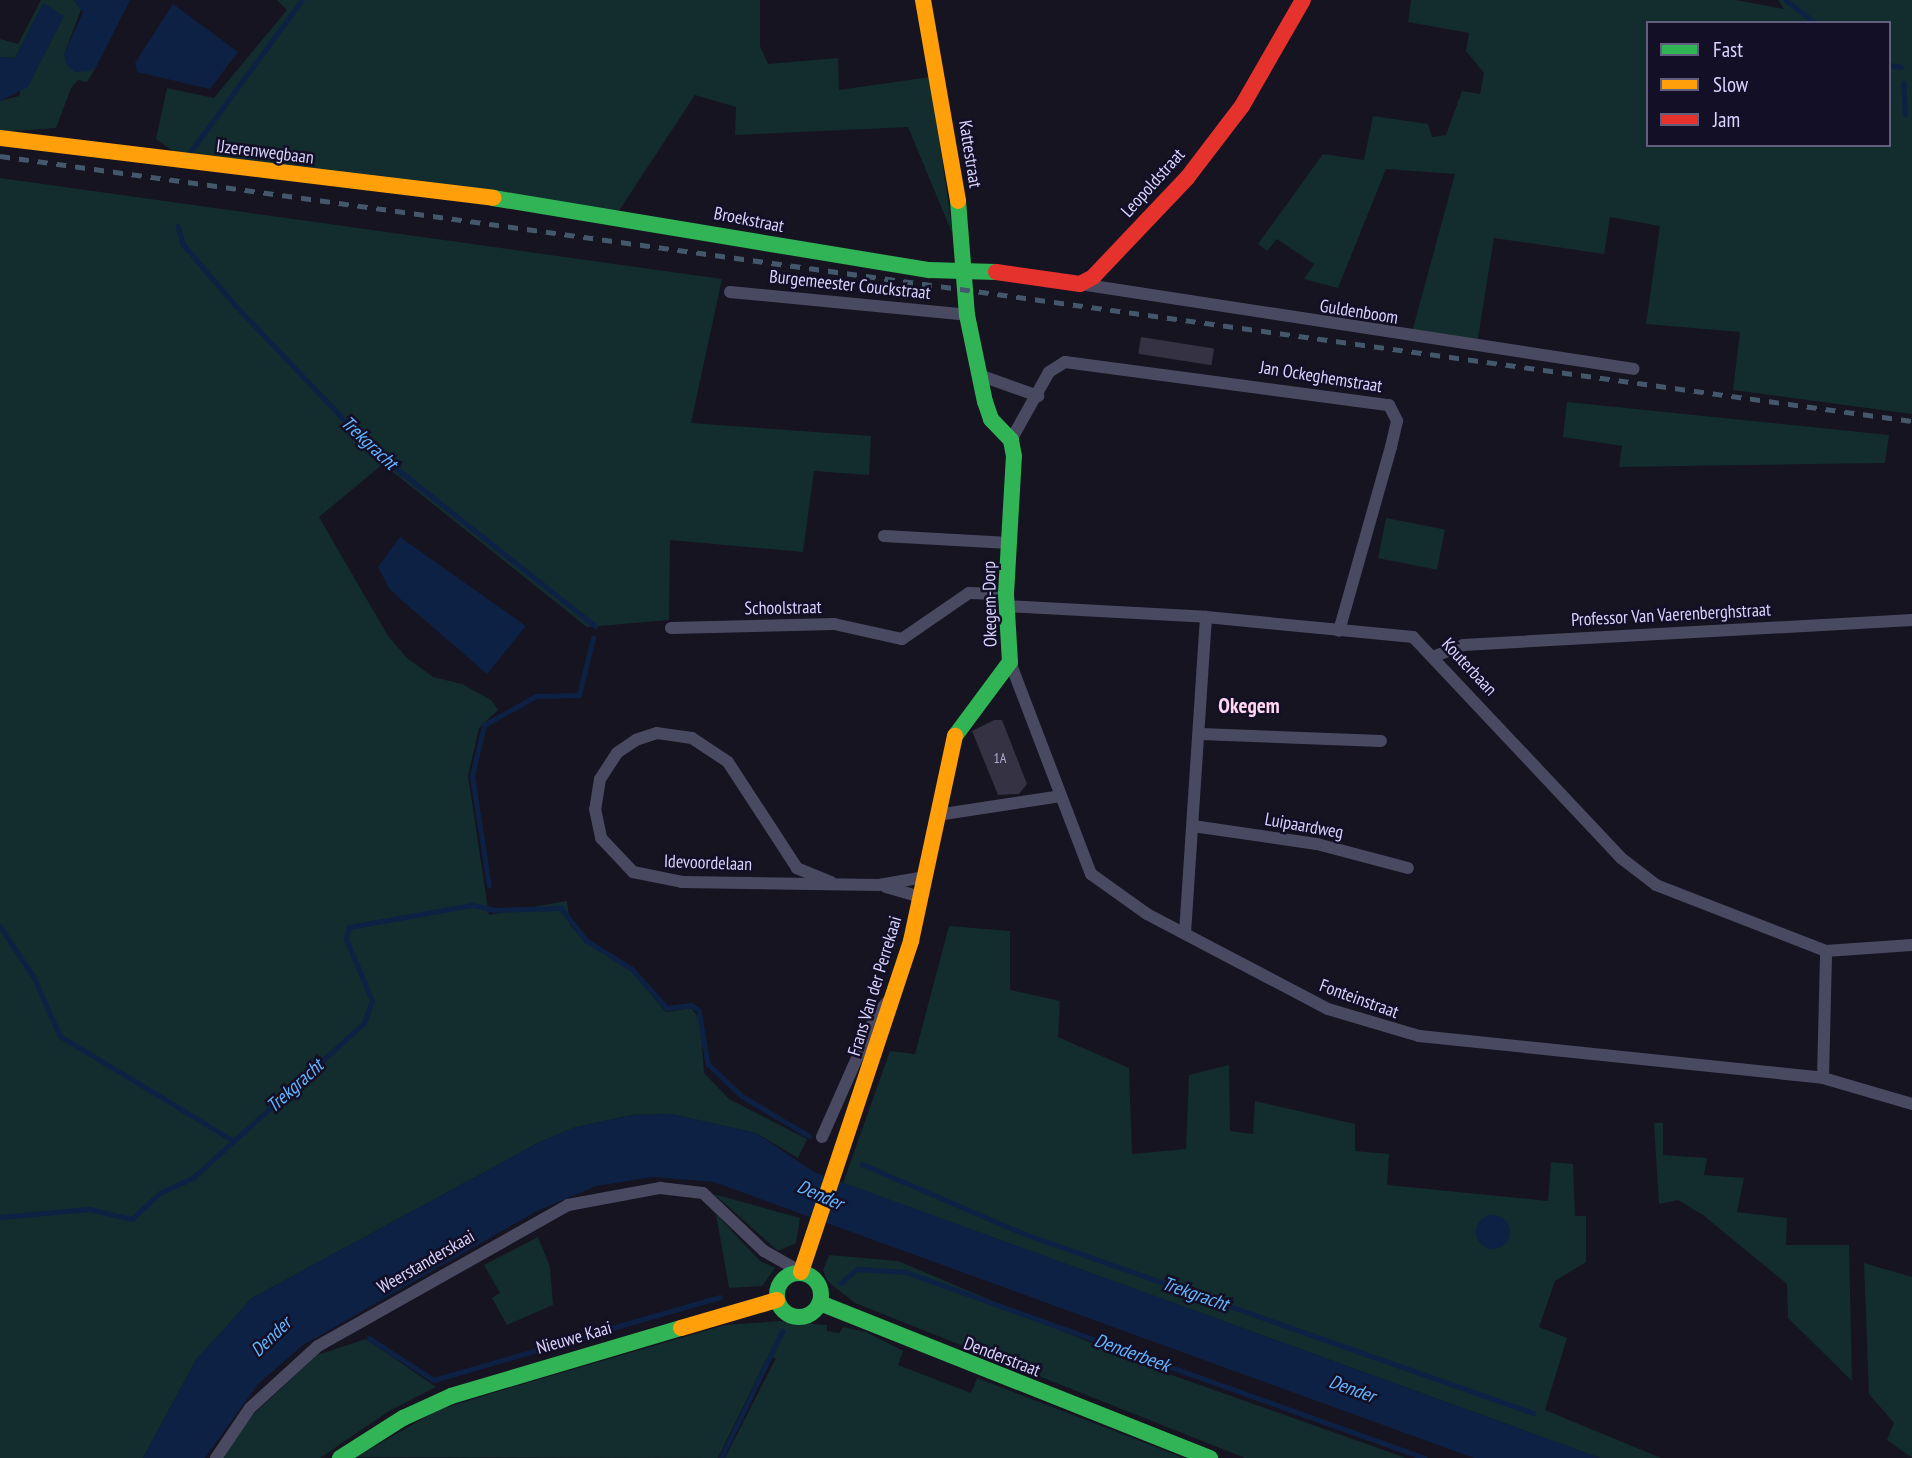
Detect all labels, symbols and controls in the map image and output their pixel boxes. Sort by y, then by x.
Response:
legend [1646,21,1891,147]
text: Fast [1713,36,1743,63]
text: Slow [1713,71,1748,98]
text: Jam [1713,106,1740,133]
street label: Kattestraat [954,119,986,189]
street label: IJzerenwegbaan [215,135,315,169]
street label: Leopoldstraat [1117,144,1189,222]
street label: Broekstraat [712,203,786,237]
street label: Burgemeester Couckstraat [768,266,932,304]
street label: Guldenboom [1318,295,1400,329]
street label: Jan Ockeghemstraat [1258,357,1384,397]
water label: Trekgracht [336,411,402,475]
street label: Okegem-Dorp [978,561,1002,647]
street label: Schoolstraat [744,597,822,619]
street label: Professor Van Vaerenberghstraat [1570,599,1772,631]
street label: Kouterbaan [1437,634,1501,700]
district label: Okegem [1218,693,1280,719]
house number: 1A [994,750,1006,766]
street label: Luipaardweg [1263,808,1345,844]
street label: Idevoordelaan [663,851,753,875]
street label: Frans Van der Perrekaai [843,913,907,1059]
street label: Fonteinstraat [1317,975,1401,1023]
water label: Trekgracht [262,1055,328,1117]
water label: Dender [794,1175,846,1215]
street label: Weerstanderskaai [373,1225,479,1299]
water label: Trekgracht [1159,1272,1231,1316]
water label: Dender [246,1312,296,1362]
street label: Nieuwe Kaai [534,1317,614,1359]
water label: Denderbeek [1091,1329,1173,1377]
street label: Denderstraat [961,1333,1043,1381]
water label: Dender [1326,1370,1378,1408]

